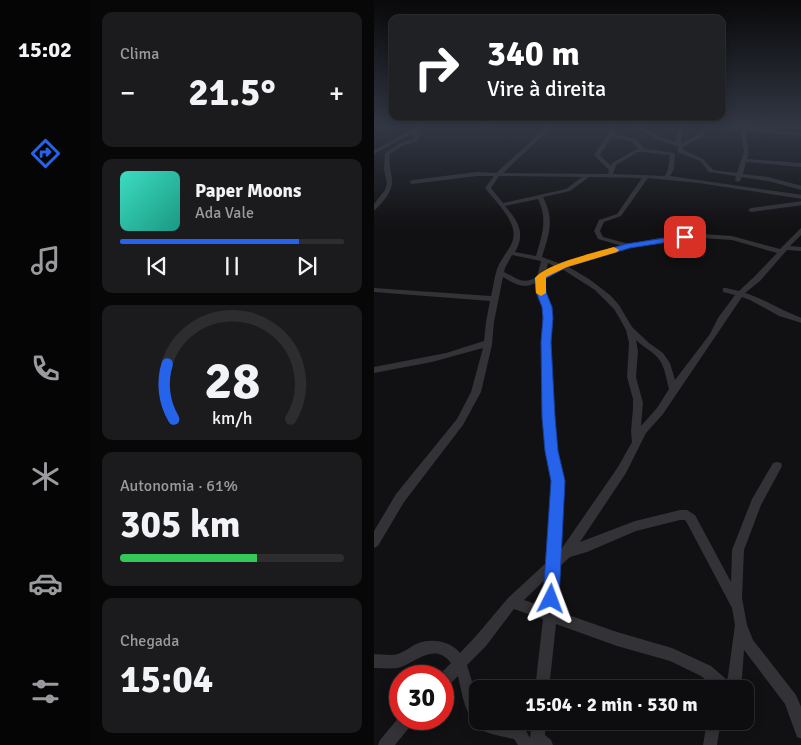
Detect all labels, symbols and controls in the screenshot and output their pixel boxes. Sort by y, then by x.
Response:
text: 340 m [487,32,580,75]
icon: right [404,35,469,100]
text: 15:02 [18,36,72,63]
text: Clima [120,44,159,64]
text: 21.5° [188,69,276,116]
text: Vire à direita [487,75,606,102]
text: − [120,76,135,110]
text: + [329,76,344,110]
icon: directions [28,136,63,171]
text: Paper Moons [195,179,301,203]
text: Ada Vale [195,203,254,223]
pin [664,216,706,258]
icon: arrive [671,223,699,251]
icon: music [28,243,63,278]
icon: previous [143,252,171,280]
icon: pause [218,252,246,280]
icon: next [293,252,321,280]
text: 28 [204,349,260,413]
icon: phone [28,351,63,386]
text: km/h [212,407,252,429]
icon: climate [28,459,63,494]
text: Autonomia · 61% [120,476,238,496]
text: 305 km [120,501,241,548]
icon: car [28,566,63,601]
position arrow [524,572,576,624]
text: Chegada [120,631,179,651]
text: 15:04 [120,656,213,703]
speed limit sign: 30 [389,665,454,730]
icon: filters [28,674,63,709]
text: 15:04 · 2 min · 530 m [525,693,698,717]

